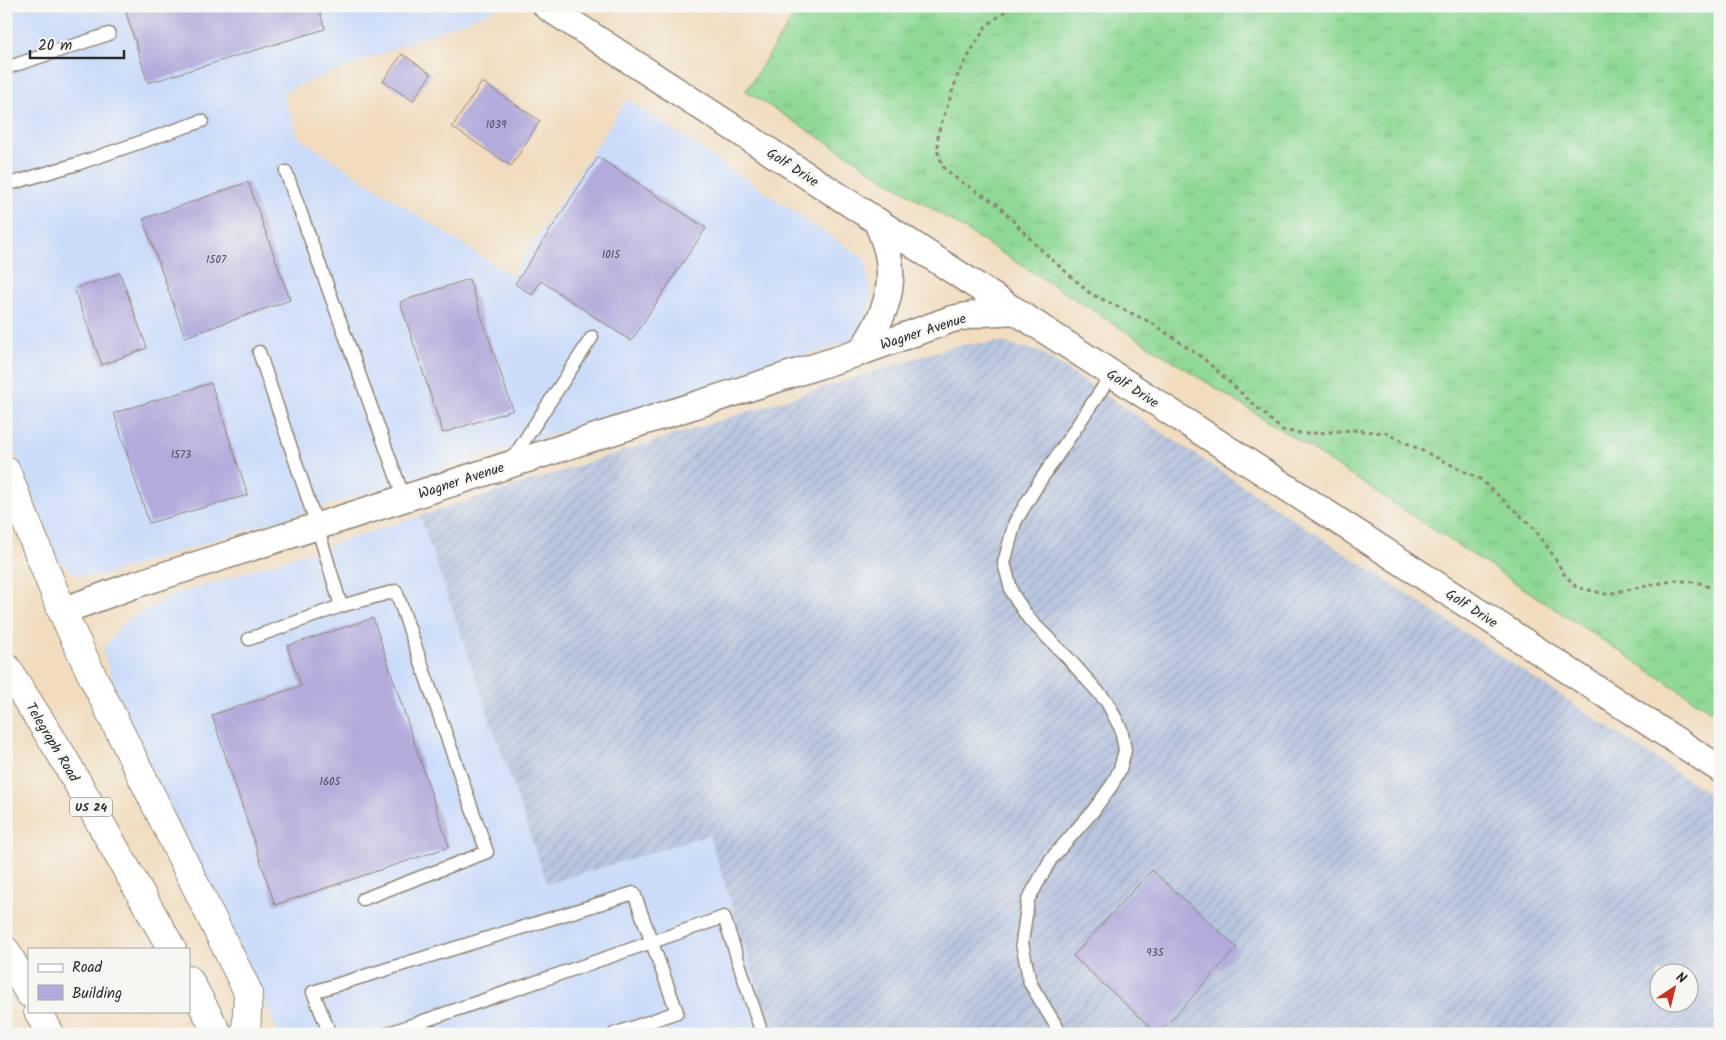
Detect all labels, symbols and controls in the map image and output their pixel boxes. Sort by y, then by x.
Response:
scale bar [30,28,124,60]
text: 20 m [38,34,72,58]
house number: 1039 [486,116,507,134]
street label: Golf Drive [762,143,824,193]
house number: 1015 [602,246,621,264]
house number: 1507 [206,251,227,269]
street label: Wagner Avenue [877,307,970,356]
street label: Golf Drive [1102,364,1164,414]
house number: 1573 [171,446,191,464]
street label: Wagner Avenue [415,456,508,505]
street label: Golf Drive [1441,584,1503,634]
street label: Telegraph Road [20,699,85,787]
house number: 1605 [320,773,342,791]
road number: US 24 [70,798,112,816]
house number: 935 [1146,944,1165,962]
legend [28,948,190,1012]
text: Road [72,956,103,980]
north arrow [1648,962,1698,1012]
text: N [1671,967,1691,990]
text: Building [72,982,122,1006]

